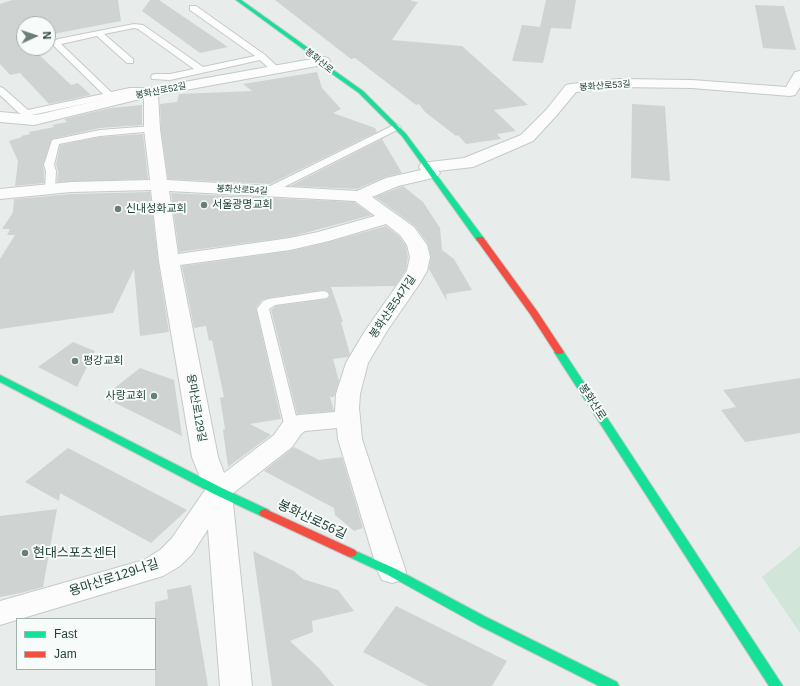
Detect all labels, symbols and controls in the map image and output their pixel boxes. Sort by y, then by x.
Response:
north arrow [16,16,56,56]
text: N [41,31,53,40]
street label: 봉화산로 [303,46,335,76]
street label: 봉화산로53길 [579,79,631,93]
street label: 봉화산로52길 [135,81,187,101]
street label: 봉화산로54길 [216,183,268,197]
place label: 서울광명교회 [212,198,273,212]
marker: 서울광명교회 [199,200,209,210]
place label: 신내성화교회 [126,202,187,216]
marker: 신내성화교회 [113,204,123,214]
street label: 봉화산로54가길 [367,273,419,341]
place label: 평강교회 [83,354,123,368]
marker: 평강교회 [70,356,80,366]
street label: 용마산로129길 [184,373,208,443]
street label: 봉화산로 [575,381,609,423]
place label: 사랑교회 [106,389,146,403]
marker: 사랑교회 [149,391,159,401]
street label: 봉화산로56길 [275,497,349,543]
place label: 현대스포츠센터 [33,545,117,561]
marker: 현대스포츠센터 [20,548,30,558]
street label: 용마산로129나길 [67,556,161,600]
legend [16,618,156,670]
text: Fast [54,627,77,641]
text: Jam [54,647,77,661]

